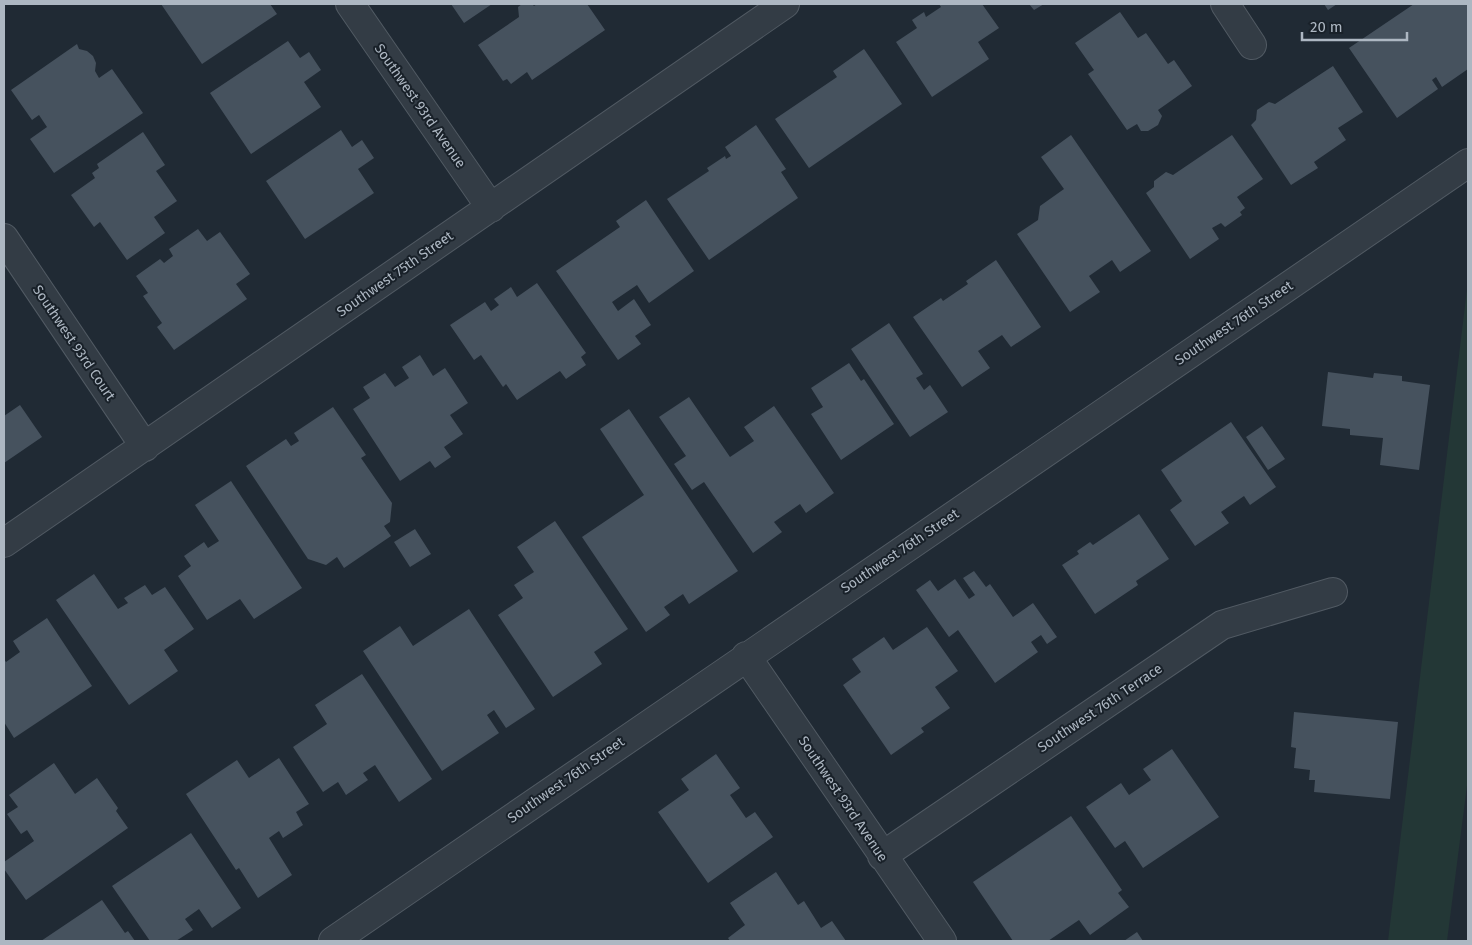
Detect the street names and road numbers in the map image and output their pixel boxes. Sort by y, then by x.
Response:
street label: Southwest 93rd Avenue [371,41,469,171]
street label: Southwest 75th Street [334,227,457,321]
street label: Southwest 76th Street [1172,277,1297,369]
street label: Southwest 93rd Court [29,282,119,405]
street label: Southwest 76th Street [838,505,963,597]
street label: Southwest 76th Terrace [1034,660,1166,756]
street label: Southwest 76th Street [504,733,628,827]
street label: Southwest 93rd Avenue [795,733,891,865]

